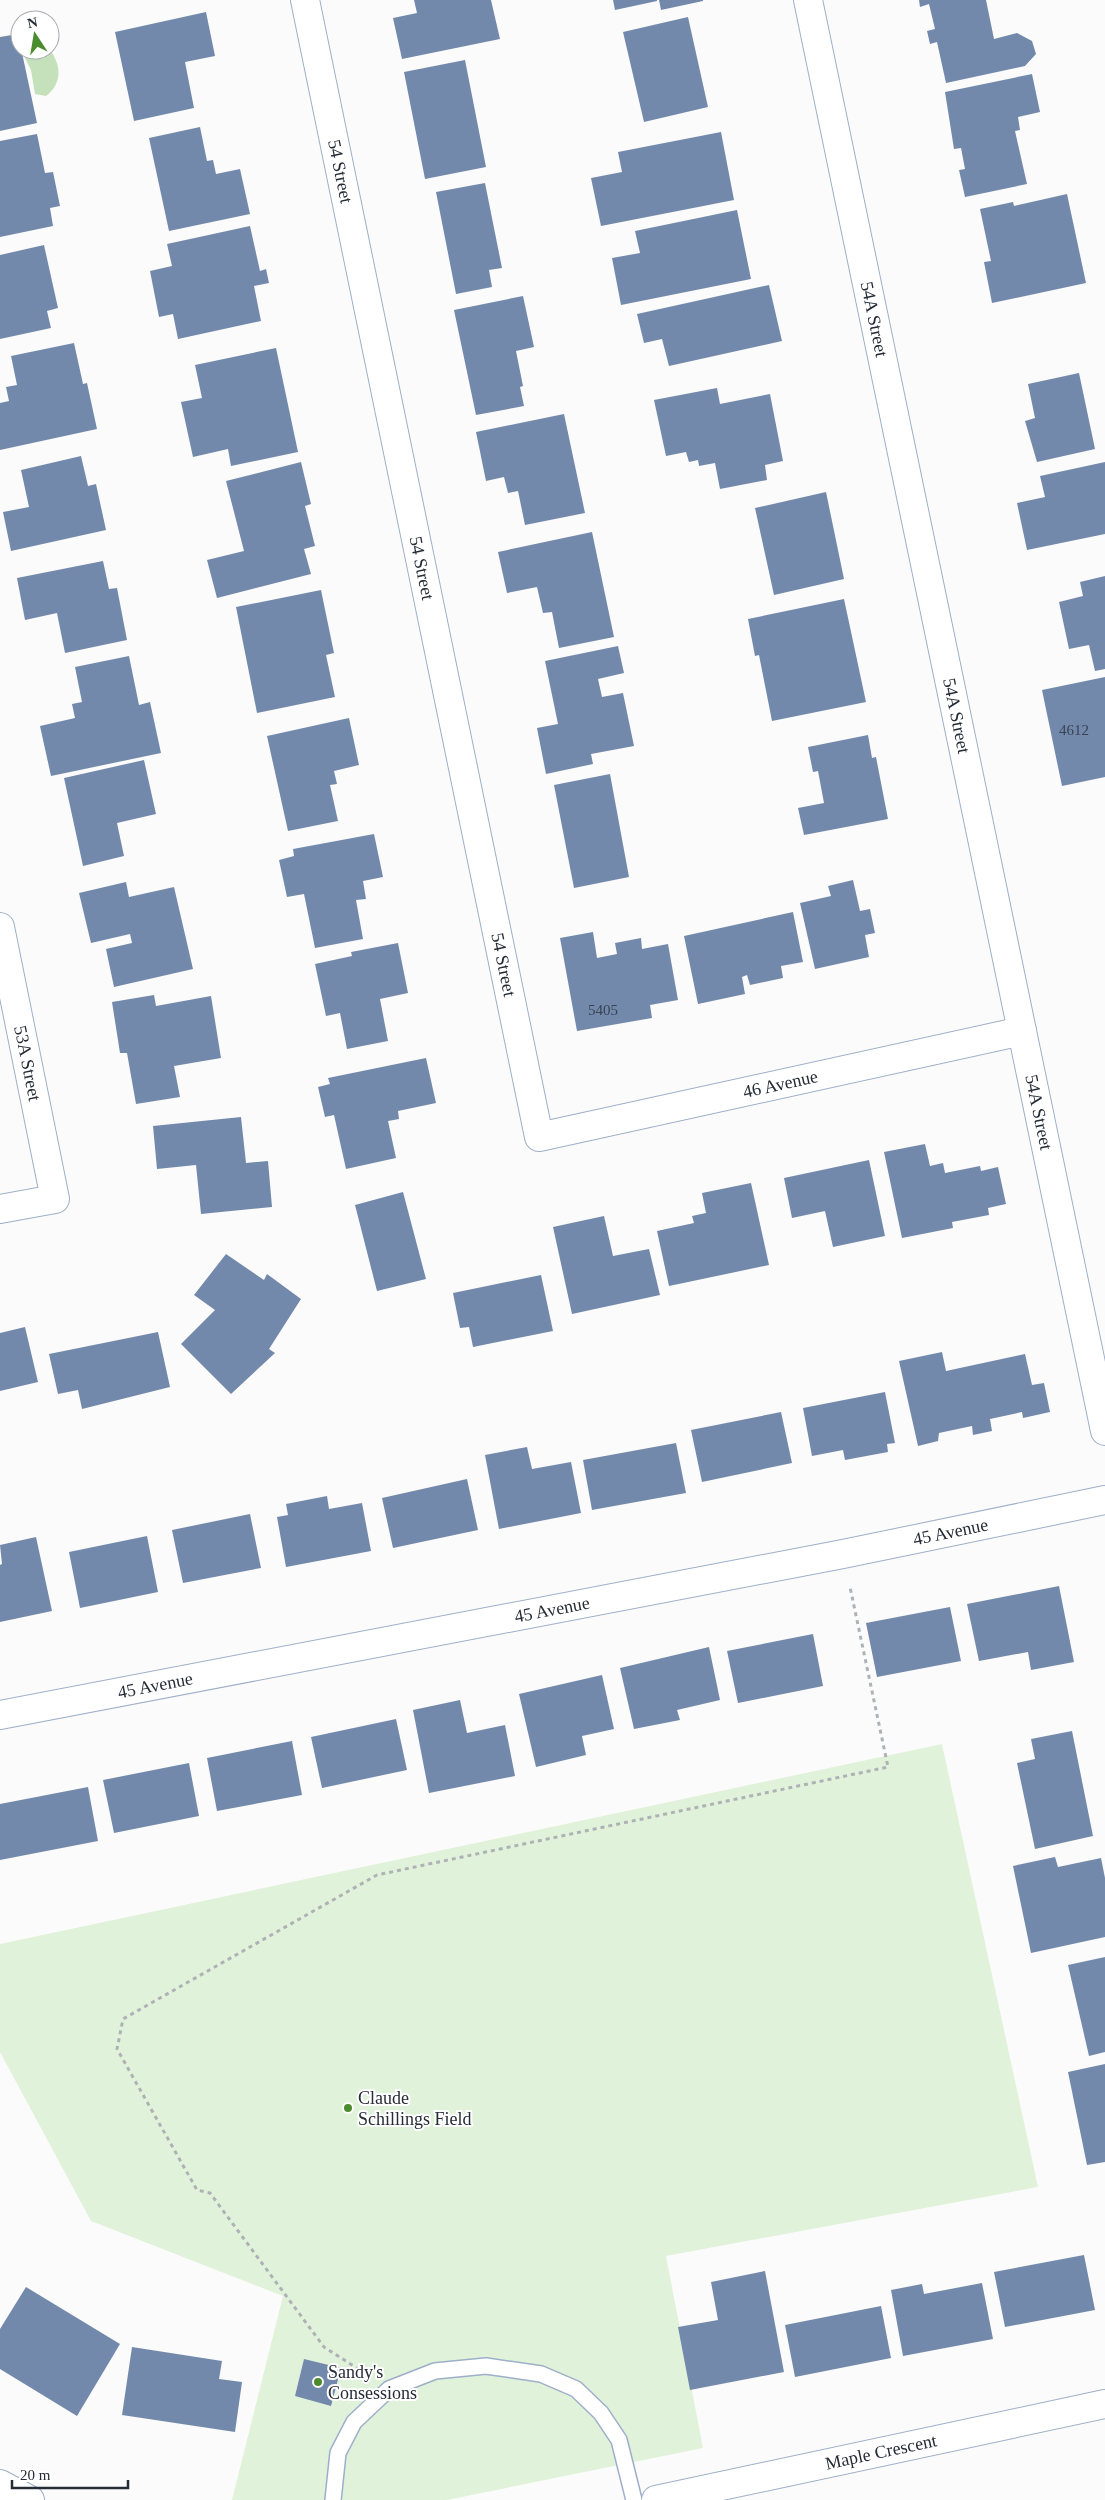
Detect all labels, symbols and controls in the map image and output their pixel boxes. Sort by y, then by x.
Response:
north arrow [10,10,60,60]
text: N [26,14,39,31]
street label: 54 Street [324,138,357,205]
street label: 54A Street [857,280,892,359]
street label: 54 Street [406,534,438,602]
street label: 54A Street [939,676,974,755]
house number: 4612 [1059,722,1089,738]
street label: 54 Street [487,931,520,998]
house number: 5405 [588,1002,618,1018]
street label: 53A Street [10,1024,45,1103]
street label: 46 Avenue [741,1066,820,1102]
street label: 54A Street [1021,1073,1056,1152]
street label: 45 Avenue [911,1514,990,1549]
street label: 45 Avenue [513,1593,591,1627]
street label: 45 Avenue [116,1668,194,1702]
place label: Claude Schillings Field [358,2088,472,2129]
marker: Claude Schillings Field [342,2102,354,2114]
place label: Sandy's Consessions [328,2362,417,2403]
marker: Sandy's Consessions [312,2376,324,2388]
street label: Maple Crescent [823,2430,939,2474]
scale bar [12,2458,129,2490]
text: 20 m [20,2467,51,2483]

